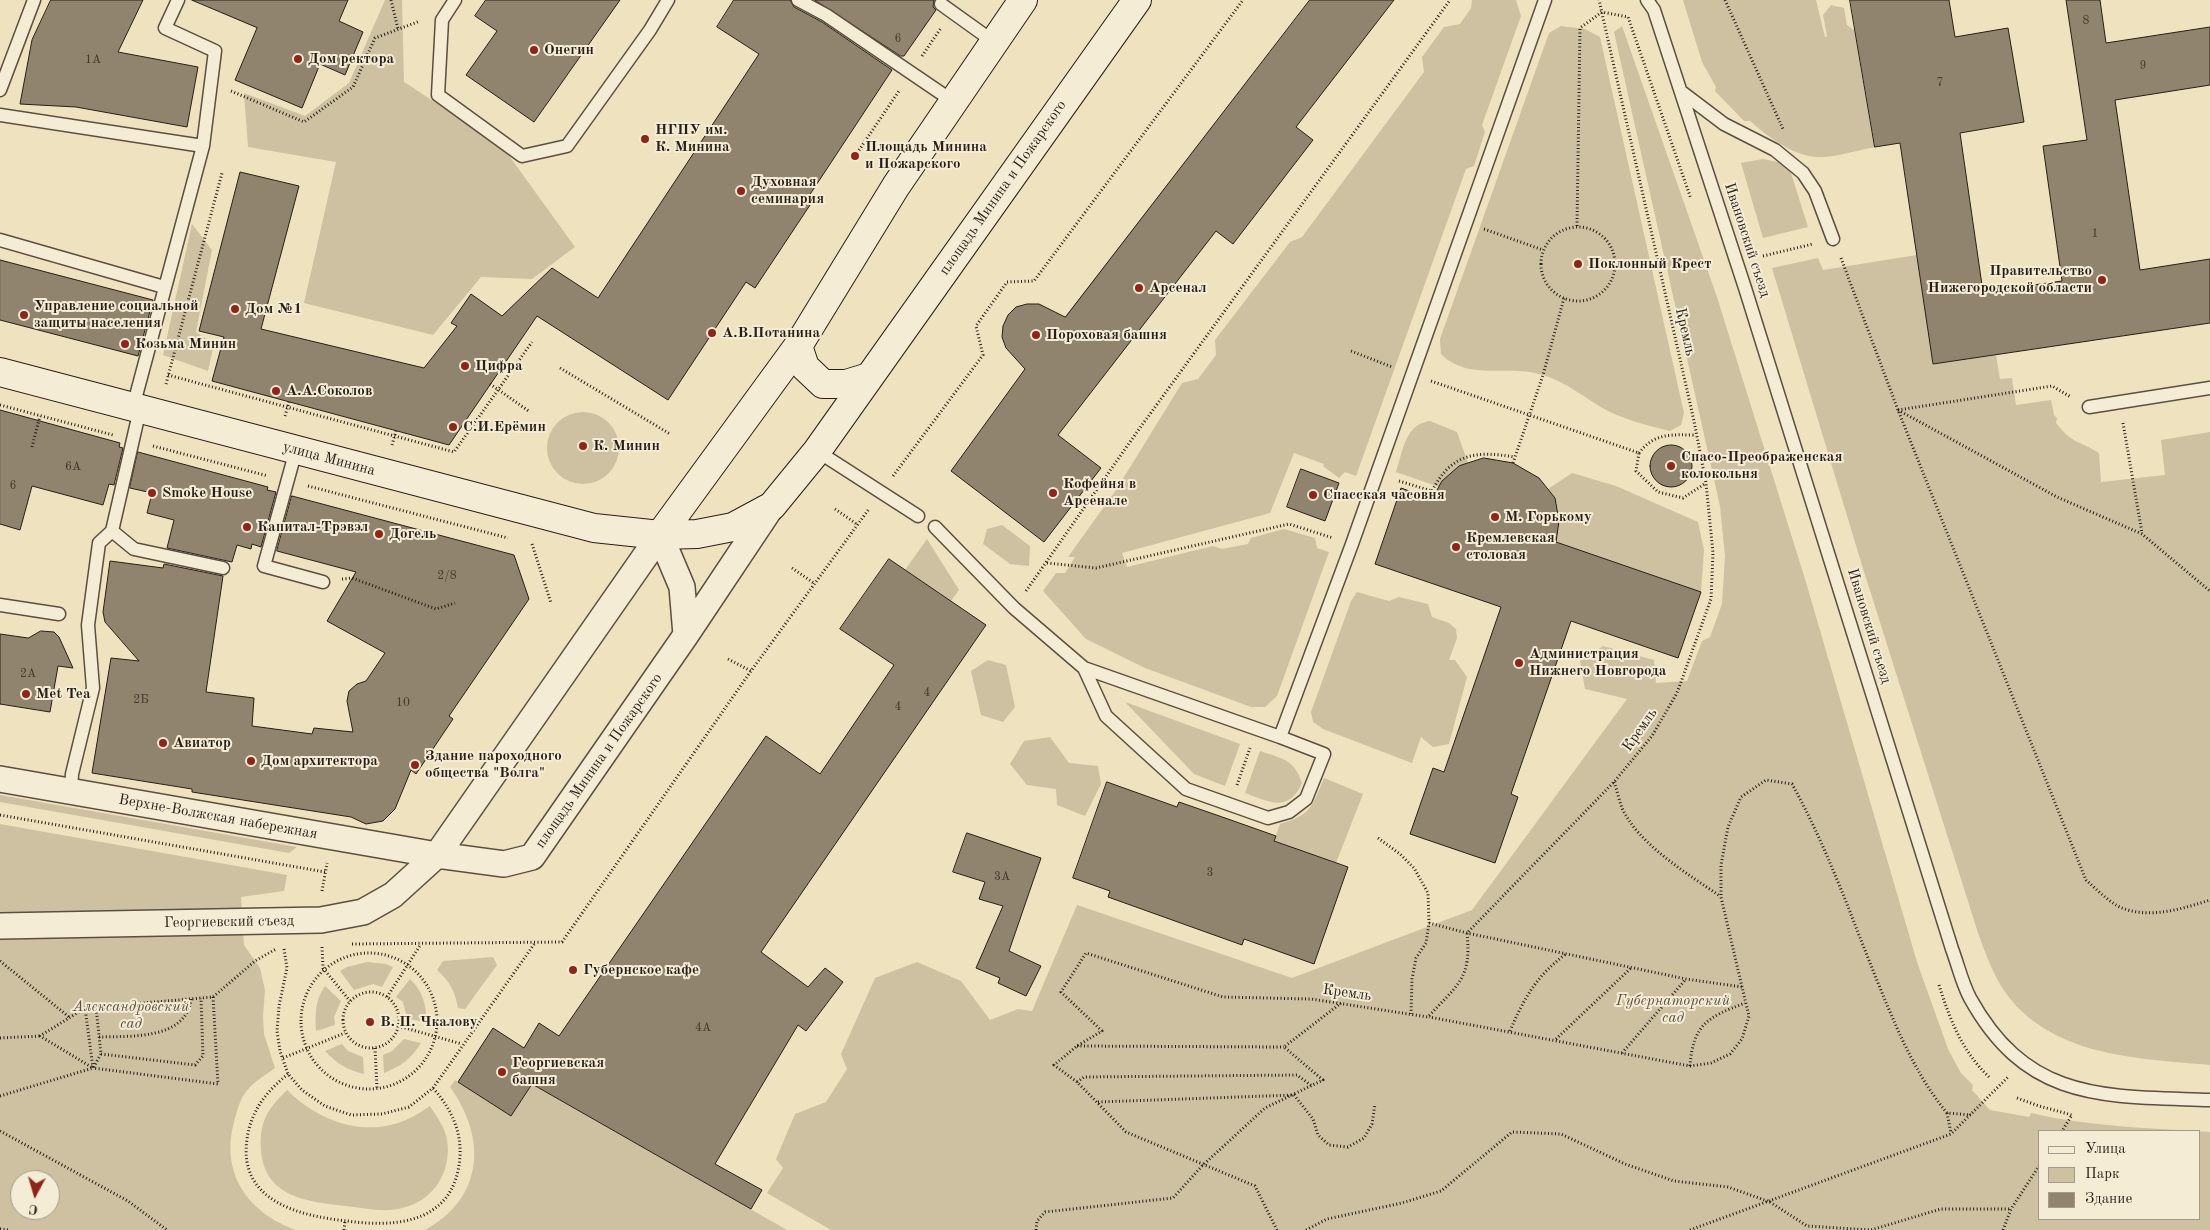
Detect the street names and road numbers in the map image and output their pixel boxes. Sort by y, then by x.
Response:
street label: площадь Минина и Пожарского [936,97,1070,279]
street label: Ивановский съезд [1720,180,1774,300]
street label: Кремль [1671,306,1699,358]
street label: улица Минина [281,438,377,480]
street label: Ивановский съезд [1843,566,1895,686]
street label: площадь Минина и Пожарского [532,670,666,852]
street label: Кремль [1619,705,1661,755]
street label: Верхне-Волжская набережная [117,791,319,843]
street label: Георгиевский съезд [164,912,294,932]
street label: Кремль [1322,981,1372,1005]

